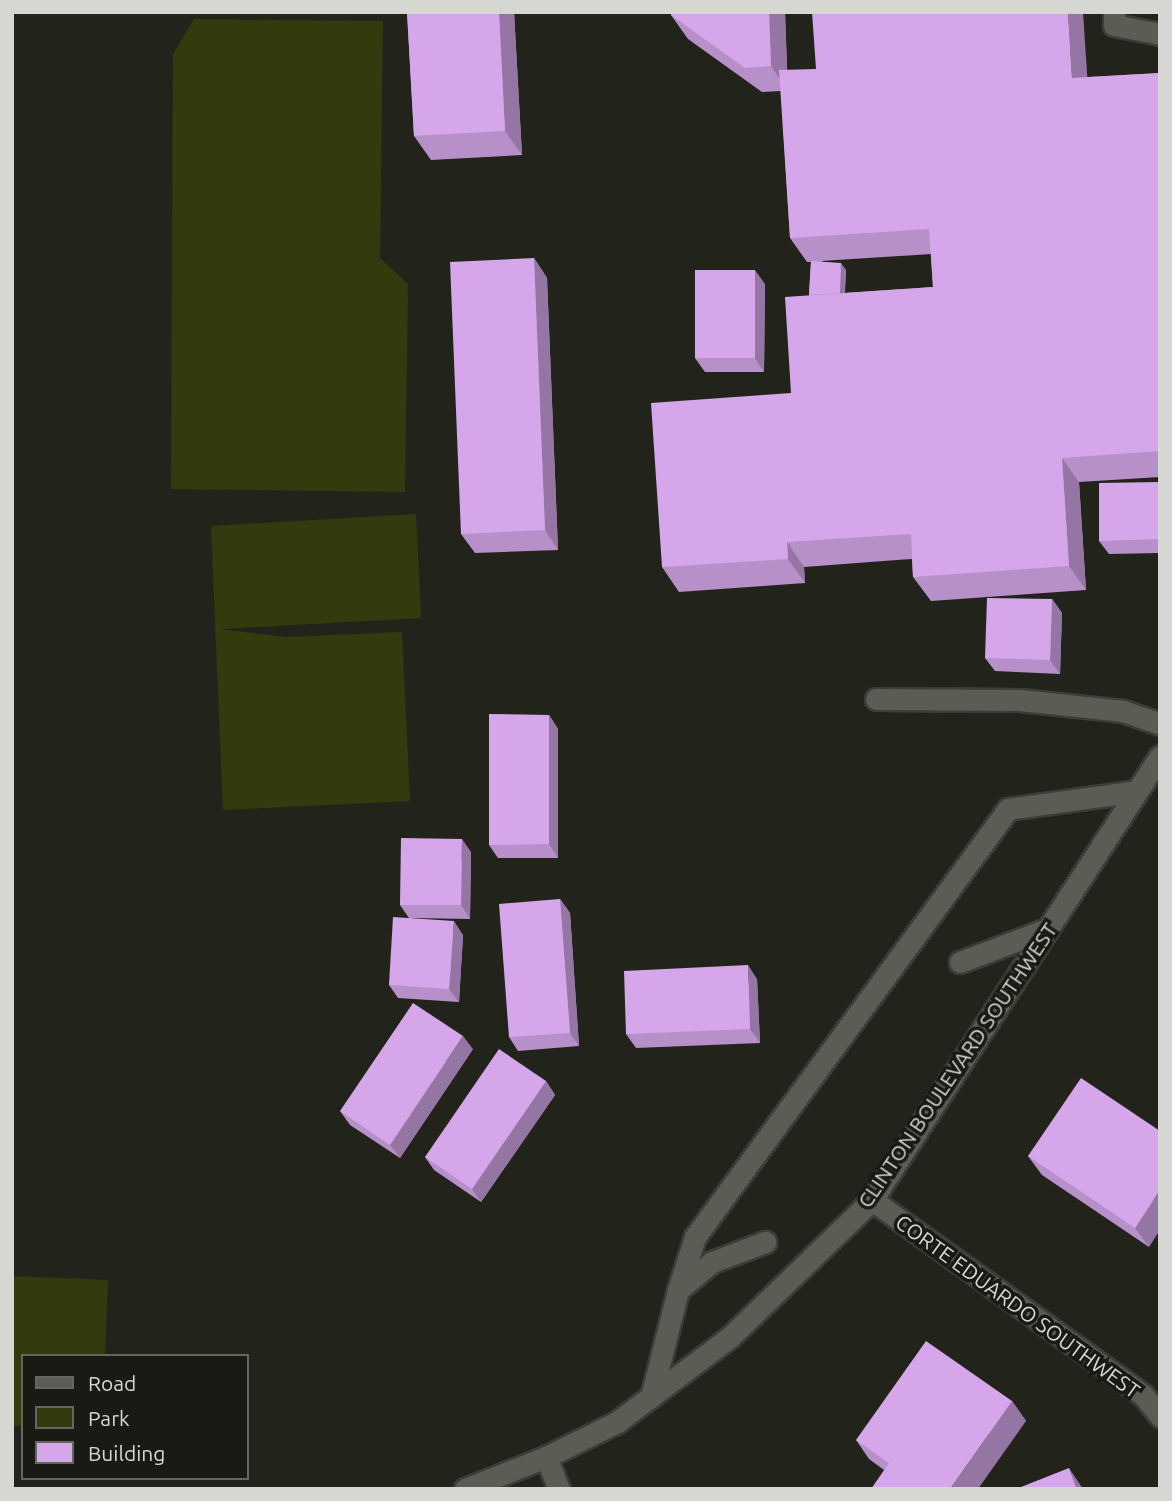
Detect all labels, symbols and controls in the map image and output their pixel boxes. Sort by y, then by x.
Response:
street label: CLINTON BOULEVARD SOUTHWEST [852,918,1062,1212]
street label: CORTE EDUARDO SOUTHWEST [891,1209,1145,1403]
legend [21,1354,248,1480]
text: Road [88,1371,136,1395]
text: Park [88,1406,130,1430]
text: Building [88,1441,165,1465]

